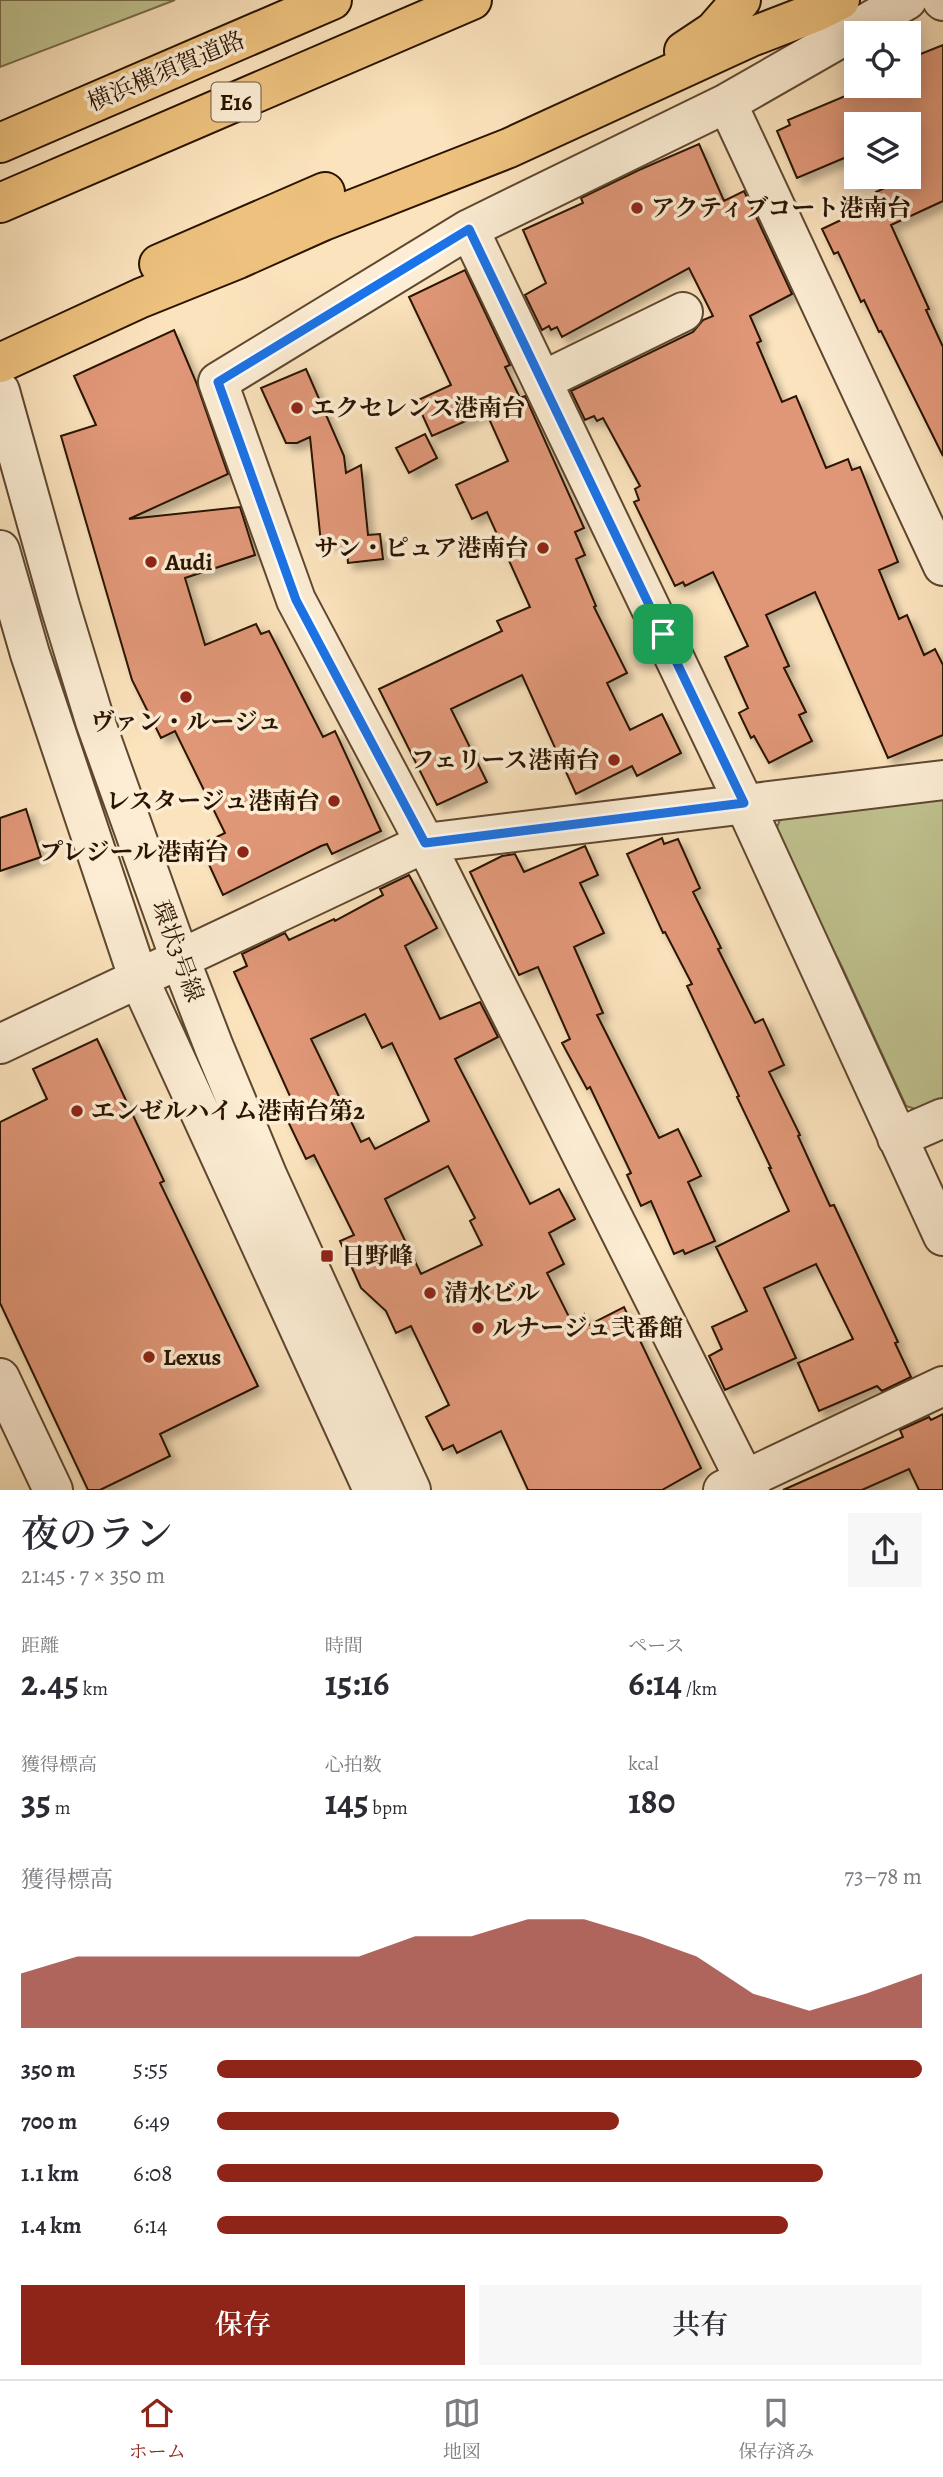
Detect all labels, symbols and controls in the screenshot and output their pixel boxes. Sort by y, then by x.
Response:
map controls [844,21,921,189]
button: locate [844,21,921,98]
street label: 横浜横須賀道路 [82,23,250,119]
road number: E16 [212,82,260,122]
button: layers [844,112,921,189]
place label: アクティブコート港南台 [651,192,911,224]
marker: アクティブコート港南台 [629,200,645,216]
place label: エクセレンス港南台 [311,392,526,424]
marker: エクセレンス港南台 [289,400,305,416]
place label: サン・ピュア港南台 [314,532,529,564]
marker: サン・ピュア港南台 [535,540,551,556]
place label: Audi [164,546,213,578]
marker: Audi [143,554,159,570]
pin [633,604,693,664]
icon: arrive [644,615,682,653]
marker: ヴァン・ルージュ [178,689,194,705]
place label: ヴァン・ルージュ [91,706,281,738]
place label: フェリース港南台 [410,744,600,776]
marker: フェリース港南台 [606,752,622,768]
place label: レスタージュ港南台 [106,785,320,817]
marker: レスタージュ港南台 [326,793,342,809]
place label: プレジール港南台 [39,836,229,868]
marker: プレジール港南台 [235,844,251,860]
street label: 環状3号線 [145,896,211,1006]
place label: エンゼルハイム港南台第2 [91,1095,365,1127]
marker: エンゼルハイム港南台第2 [69,1103,85,1119]
place label: 日野峰 [341,1240,413,1272]
marker: 日野峰 [319,1248,335,1264]
place label: 清水ビル [444,1277,540,1309]
marker: 清水ビル [422,1285,438,1301]
place label: ルナージュ弐番館 [492,1312,683,1344]
marker: ルナージュ弐番館 [470,1320,486,1336]
place label: Lexus [163,1341,221,1373]
marker: Lexus [141,1349,157,1365]
text: 夜のラン [21,1508,173,1560]
button: share [848,1513,922,1587]
text: 21:45 · 7 × 350 m [21,1560,165,1591]
text: 距離 [21,1633,59,1659]
text: 時間 [325,1633,363,1659]
text: ペース [628,1633,684,1659]
text: 2.45 [21,1659,79,1707]
text: 15:16 [325,1659,389,1707]
text: 6:14 [628,1659,682,1707]
text: km [79,1676,108,1702]
text: /km [682,1676,717,1702]
text: kcal [628,1751,659,1777]
text: 獲得標高 [21,1752,97,1778]
text: 心拍数 [325,1752,382,1778]
text: 180 [628,1777,675,1825]
text: 35 [21,1778,51,1826]
text: 145 [325,1778,369,1826]
text: m [51,1795,71,1821]
text: bpm [369,1795,408,1821]
text: 73–78 m [844,1861,922,1892]
text: 獲得標高 [21,1864,113,1895]
text: 350 m [21,2054,76,2085]
text: 5:55 [133,2054,168,2085]
text: 700 m [21,2106,77,2137]
text: 6:49 [133,2106,170,2137]
text: 1.1 km [21,2158,79,2189]
text: 6:08 [133,2158,173,2189]
text: 1.4 km [21,2210,82,2241]
text: 6:14 [133,2210,167,2241]
button: 保存 [21,2285,465,2365]
button: 共有 [479,2285,922,2365]
tab: ホーム [129,2394,186,2465]
tab: 地図 [443,2394,481,2465]
tab: 保存済み [738,2394,814,2465]

